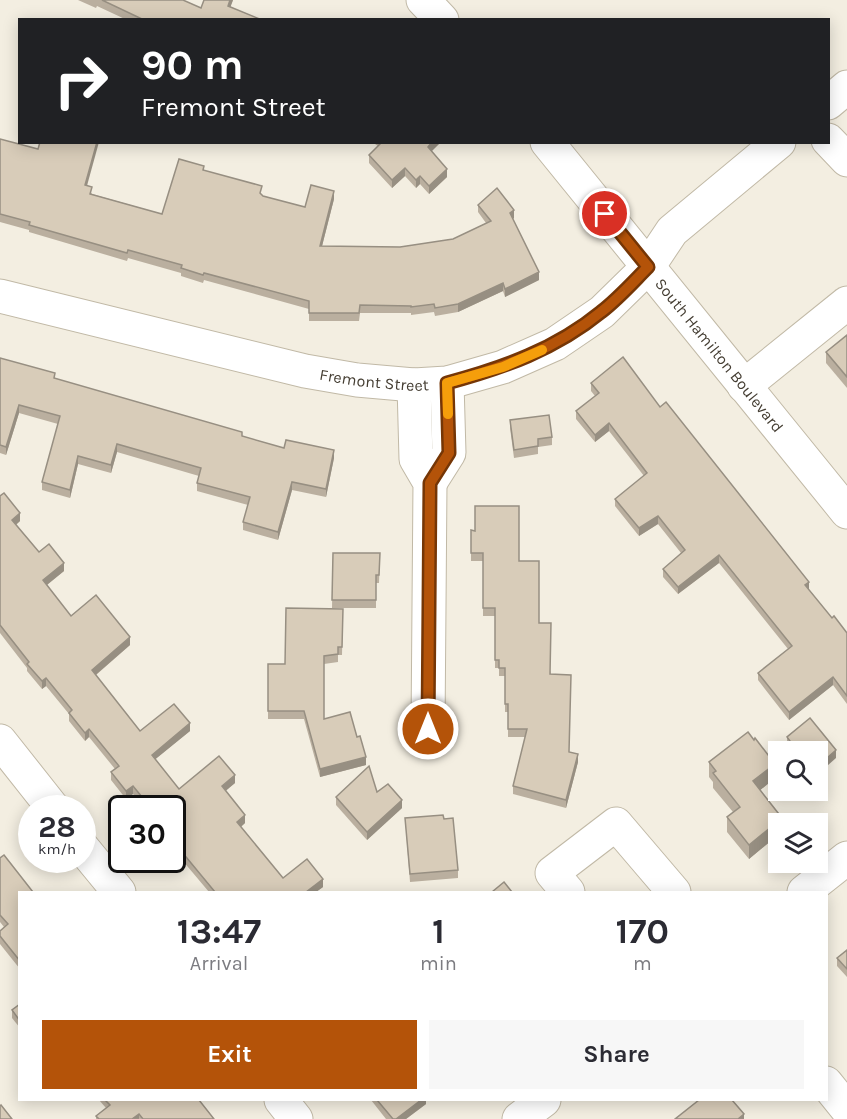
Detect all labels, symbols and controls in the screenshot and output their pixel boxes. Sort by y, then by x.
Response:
text: 90 m [141,40,244,90]
icon: right [42,42,120,120]
text: Fremont Street [141,91,326,123]
pin [579,188,630,239]
icon: arrive [588,197,621,230]
street label: South Hamilton Boulevard [651,274,788,436]
street label: Fremont Street [318,364,429,395]
position arrow [396,697,460,761]
map controls [768,741,828,873]
button: search [768,741,828,801]
speed limit sign: 30 [108,795,186,873]
text: 28 [38,809,76,845]
button: layers [768,813,828,873]
text: km/h [38,840,76,858]
text: 13:47 [177,910,261,952]
text: 1 [432,910,445,952]
text: 170 [616,910,669,952]
text: Arrival [190,952,248,975]
text: min [420,952,457,975]
text: m [633,952,652,975]
button: Exit [42,1020,417,1089]
button: Share [429,1020,804,1089]

